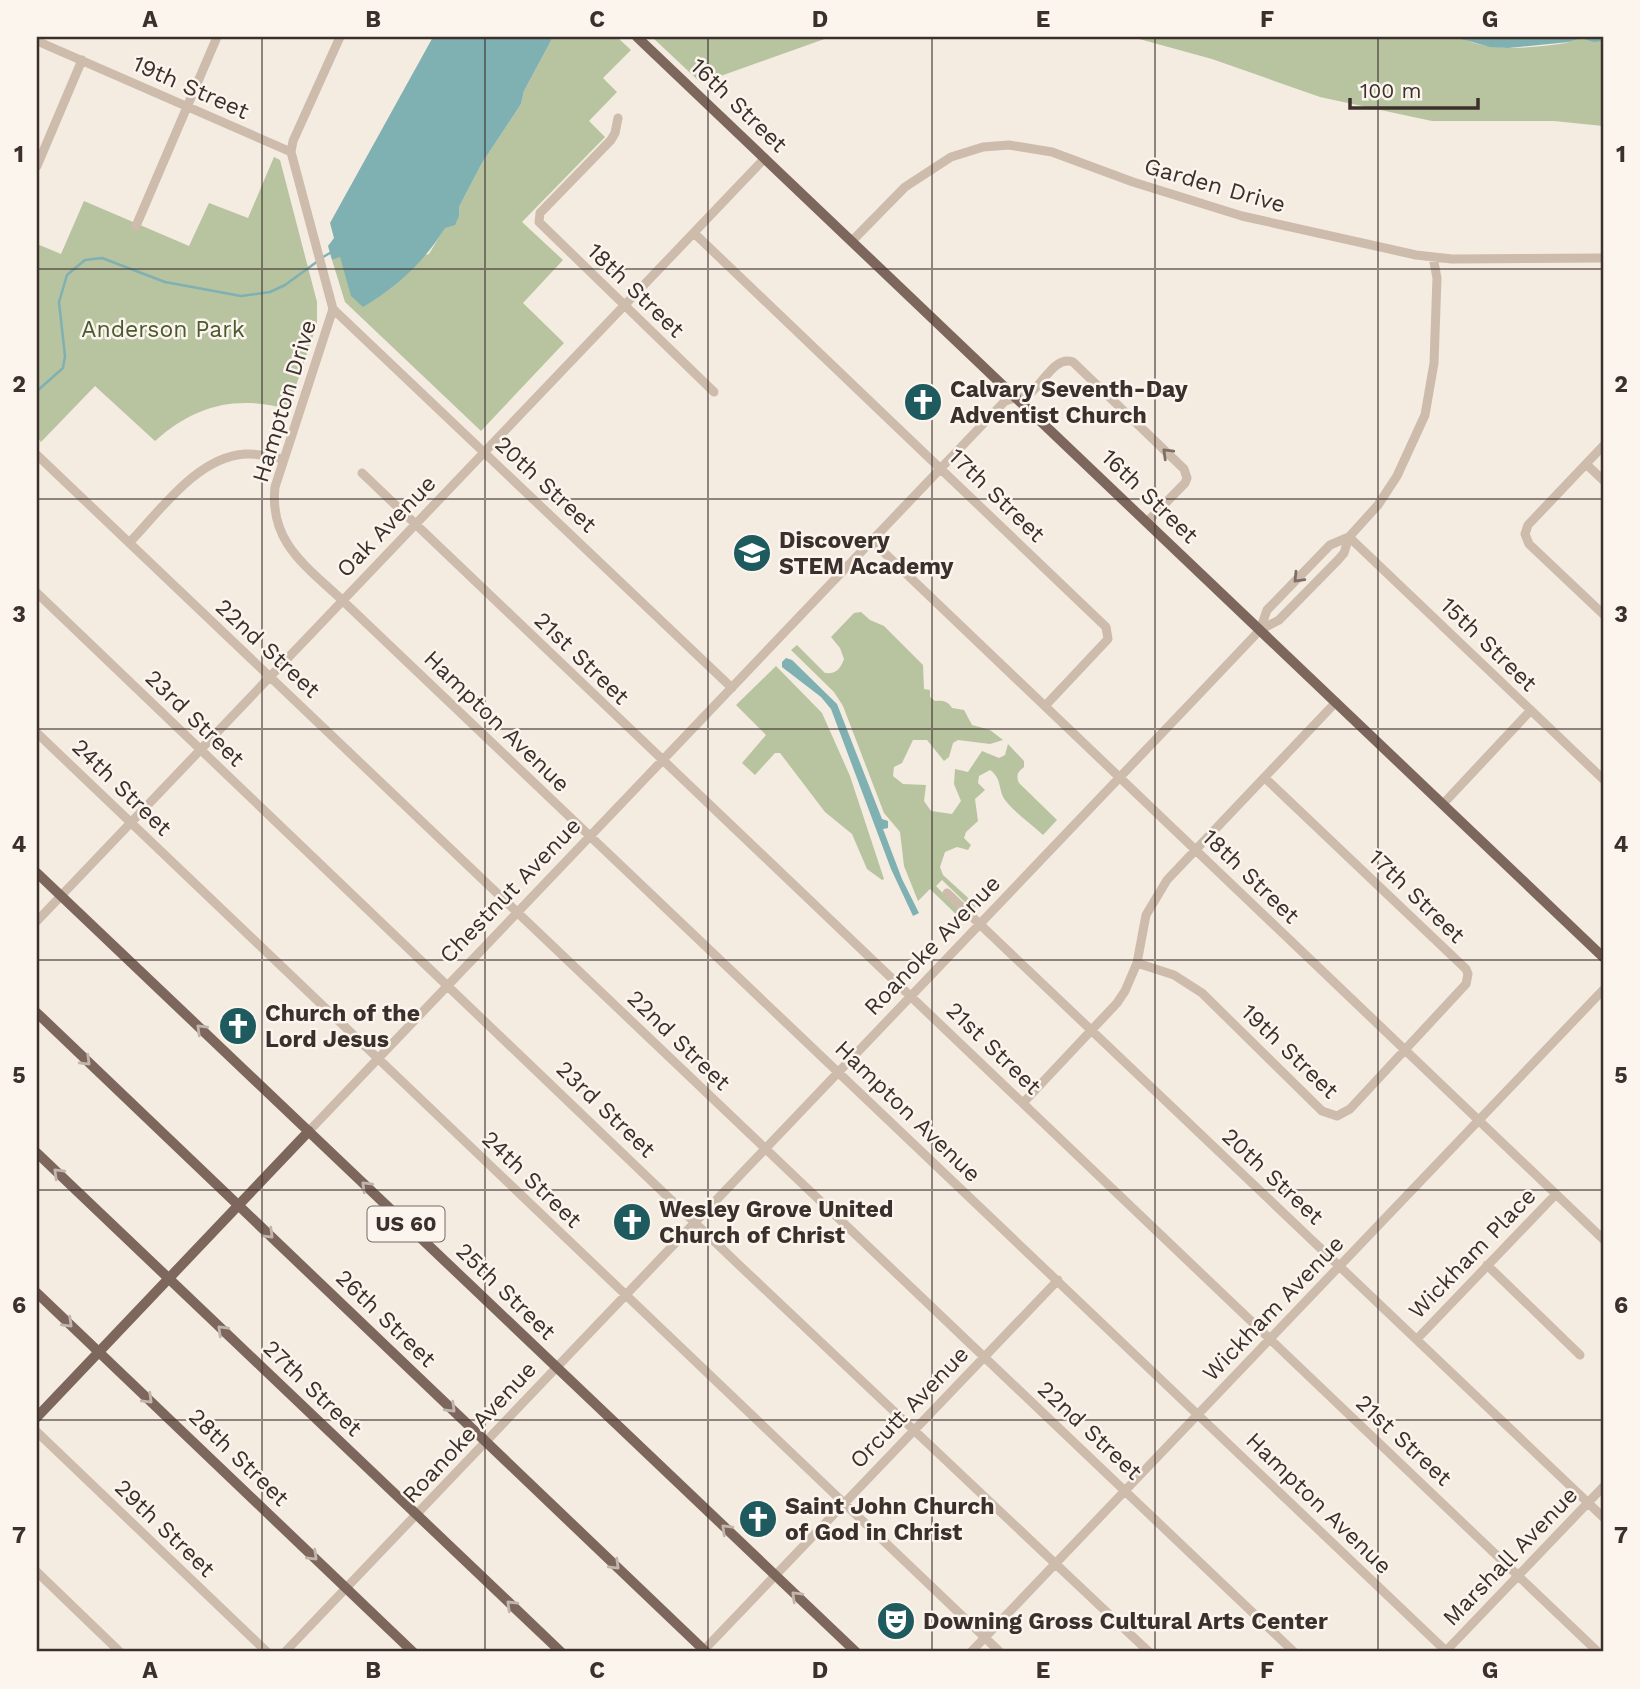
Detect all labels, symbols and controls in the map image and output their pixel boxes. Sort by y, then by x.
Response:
text: A [142,6,158,33]
text: B [365,6,381,33]
text: C [589,6,605,33]
text: D [812,6,828,33]
text: E [1036,6,1050,33]
text: F [1260,6,1274,33]
text: G [1482,6,1498,33]
street label: 19th Street [129,50,253,125]
street label: 16th Street [685,53,793,158]
scale bar [1350,66,1477,110]
text: 100 m [1360,78,1422,103]
text: 1 [14,141,24,168]
text: 1 [1616,141,1626,168]
street label: Garden Drive [1141,152,1289,219]
street label: 18th Street [582,238,690,343]
park label: Anderson Park [81,316,245,343]
street label: Hampton Drive [247,317,322,486]
text: 2 [12,371,26,398]
text: 2 [1614,371,1628,398]
place label: Calvary Seventh-Day Adventist Church [950,376,1188,429]
church icon: Calvary Seventh-Day Adventist Church [902,381,944,423]
street label: 20th Street [489,431,602,538]
street label: 17th Street [943,443,1050,548]
street label: 16th Street [1096,444,1204,549]
one-way arrow [1162,448,1175,461]
street label: Oak Avenue [331,470,442,583]
place label: Discovery STEM Academy [779,527,954,580]
school or university icon: Discovery STEM Academy [731,532,773,574]
one-way arrow [1294,570,1307,583]
street label: 15th Street [1435,592,1543,697]
street label: 22nd Street [210,593,326,704]
text: 3 [12,601,26,628]
text: 3 [1614,601,1628,628]
street label: 21st Street [529,607,635,710]
street label: Hampton Avenue [418,645,575,798]
street label: 23rd Street [139,664,250,773]
street label: 24th Street [66,733,177,842]
street label: Chestnut Avenue [434,812,587,969]
street label: 18th Street [1197,824,1305,929]
text: 4 [12,831,27,858]
text: 4 [1614,831,1629,858]
street label: 17th Street [1363,844,1470,949]
street label: Roanoke Avenue [859,870,1006,1021]
street label: 22nd Street [622,985,736,1096]
street label: 21st Street [941,997,1047,1100]
street label: 19th Street [1236,999,1344,1104]
place label: Church of the Lord Jesus [265,1000,420,1053]
church icon: Church of the Lord Jesus [217,1005,259,1047]
one-way arrow [196,1025,209,1038]
street label: Hampton Avenue [829,1035,986,1188]
one-way arrow [78,1052,91,1065]
street label: 23rd Street [550,1055,661,1164]
text: 5 [12,1062,26,1089]
text: 5 [1614,1062,1628,1089]
street label: 20th Street [1216,1123,1329,1230]
street label: 24th Street [476,1125,587,1234]
one-way arrow [53,1169,66,1181]
one-way arrow [361,1181,374,1194]
street label: Wickham Place [1403,1182,1542,1324]
place label: Wesley Grove United Church of Christ [659,1196,893,1249]
church icon: Wesley Grove United Church of Christ [611,1201,653,1243]
road number: US 60 [368,1206,444,1242]
one-way arrow [260,1226,273,1239]
street label: Wickham Avenue [1197,1230,1350,1387]
street label: 25th Street [450,1237,561,1346]
street label: 26th Street [330,1264,441,1373]
text: 6 [12,1292,26,1319]
text: 6 [1614,1292,1628,1319]
one-way arrow [60,1314,73,1327]
one-way arrow [217,1326,230,1338]
street label: 27th Street [258,1335,368,1442]
street label: Orcutt Avenue [844,1341,974,1474]
street label: Roanoke Avenue [397,1356,542,1509]
street label: 22nd Street [1032,1375,1148,1486]
street label: 21st Street [1350,1389,1457,1492]
one-way arrow [140,1391,153,1404]
one-way arrow [443,1400,456,1413]
street label: 28th Street [183,1403,295,1512]
street label: Hampton Avenue [1240,1427,1397,1580]
street label: 29th Street [109,1474,221,1583]
street label: Marshall Avenue [1437,1481,1583,1631]
place label: Saint John Church of God in Christ [785,1493,994,1546]
church icon: Saint John Church of God in Christ [737,1498,779,1540]
text: 7 [12,1522,26,1549]
text: 7 [1614,1522,1628,1549]
one-way arrow [721,1524,734,1537]
one-way arrow [304,1548,317,1561]
one-way arrow [607,1557,620,1570]
one-way arrow [791,1591,804,1604]
theatre icon: Downing Gross Cultural Arts Center [875,1600,917,1642]
one-way arrow [506,1601,519,1614]
place label: Downing Gross Cultural Arts Center [923,1608,1328,1635]
text: A [142,1657,158,1684]
text: B [365,1657,381,1684]
text: C [589,1657,605,1684]
text: D [812,1657,828,1684]
text: E [1036,1657,1050,1684]
text: F [1260,1657,1274,1684]
text: G [1482,1657,1498,1684]

